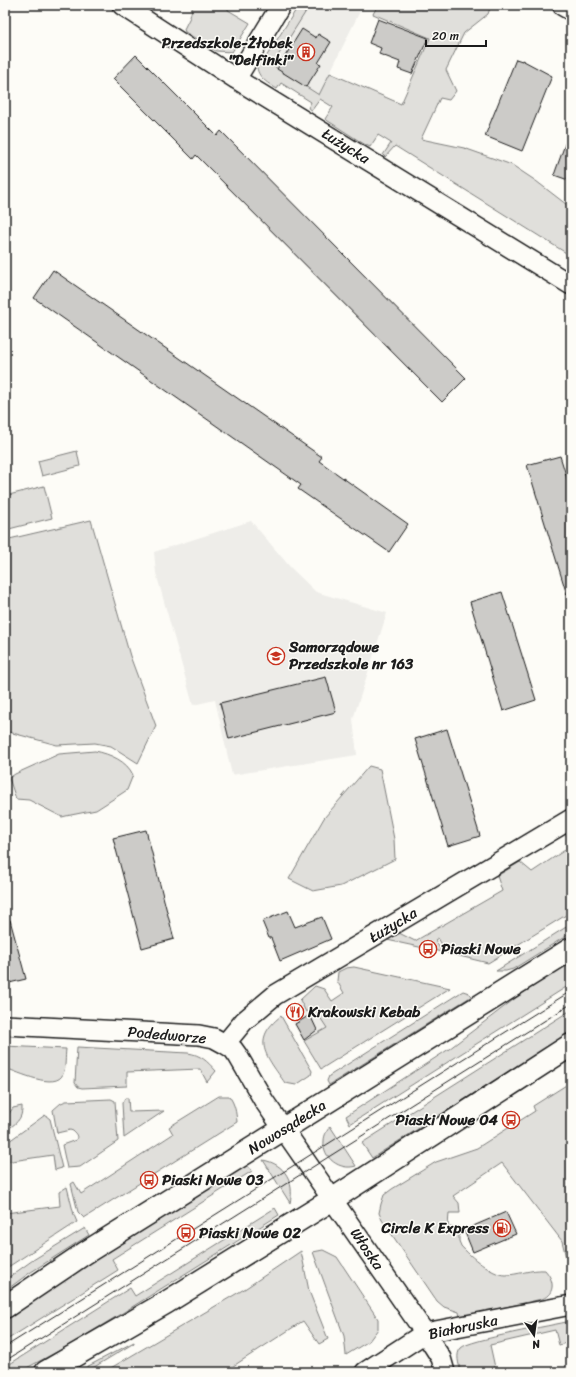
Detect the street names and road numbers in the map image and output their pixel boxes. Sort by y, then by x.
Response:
street label: Łużycka [317,121,376,171]
street label: Łużycka [364,900,423,950]
street label: Podedworze [127,1019,208,1051]
street label: Nowosądecka [243,1092,332,1161]
street label: Włoska [343,1222,391,1276]
street label: Białoruska [426,1307,500,1347]

